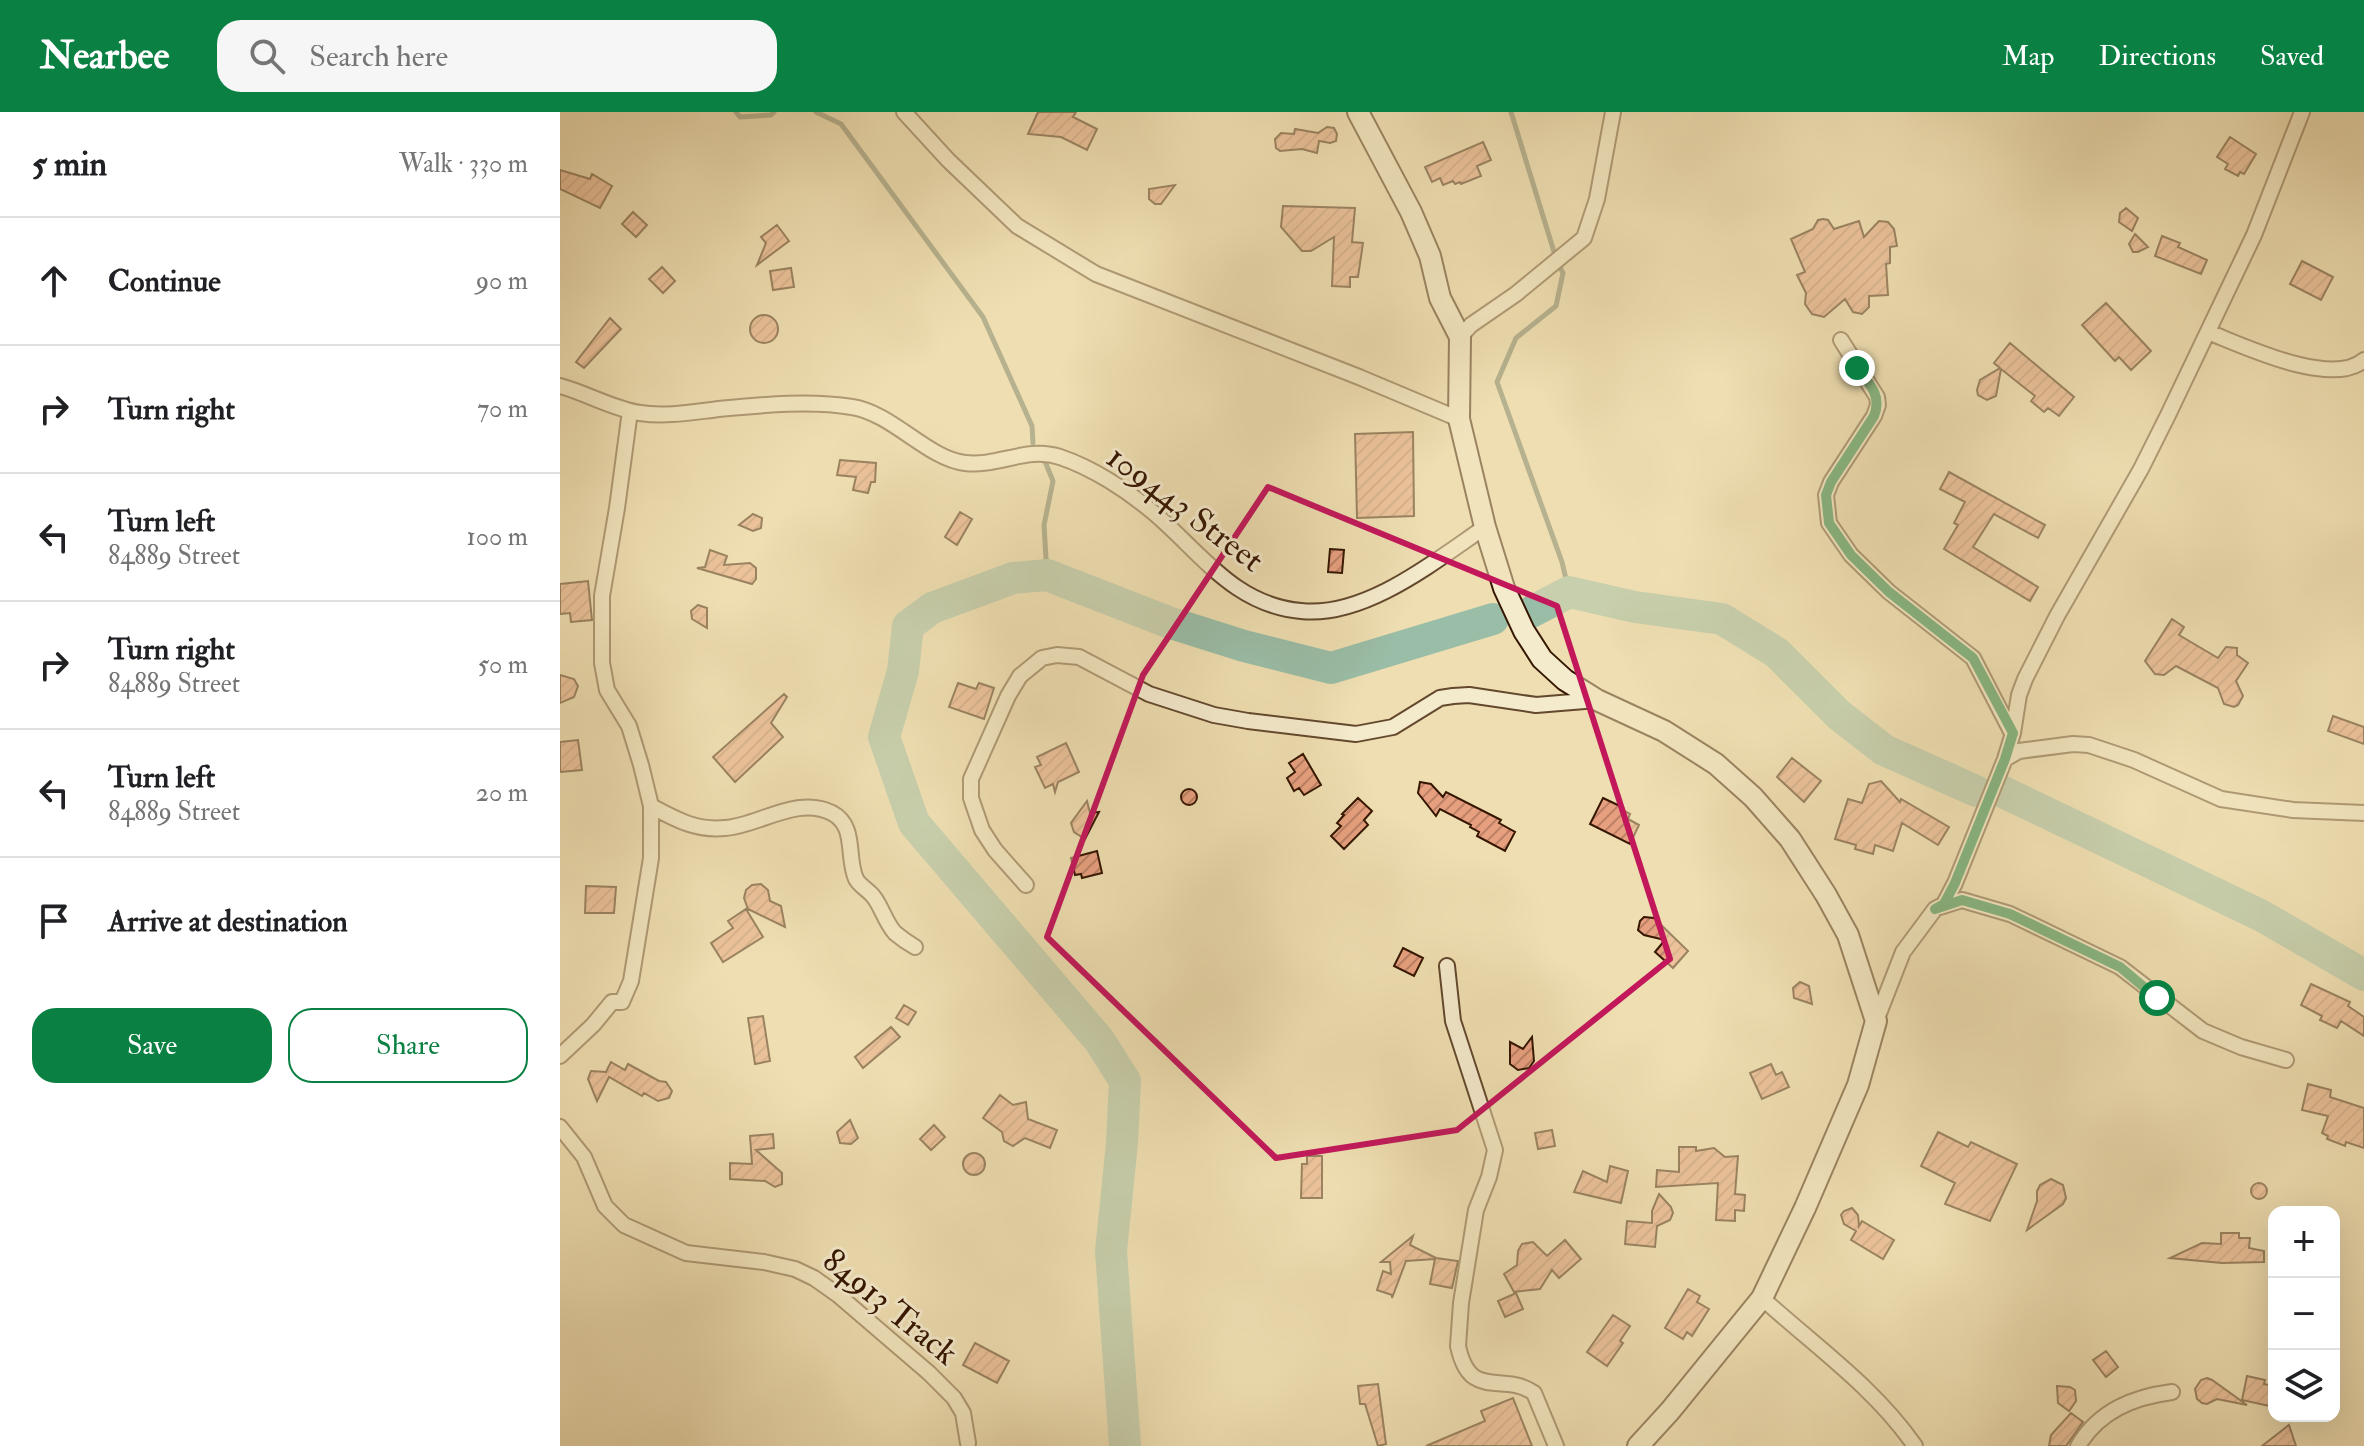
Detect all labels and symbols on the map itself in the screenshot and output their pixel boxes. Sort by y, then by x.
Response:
route end [1839,350,1875,386]
street label: 109443 Street [1098,436,1272,582]
route start [2139,980,2175,1016]
street label: 84913 Track [813,1239,967,1375]

